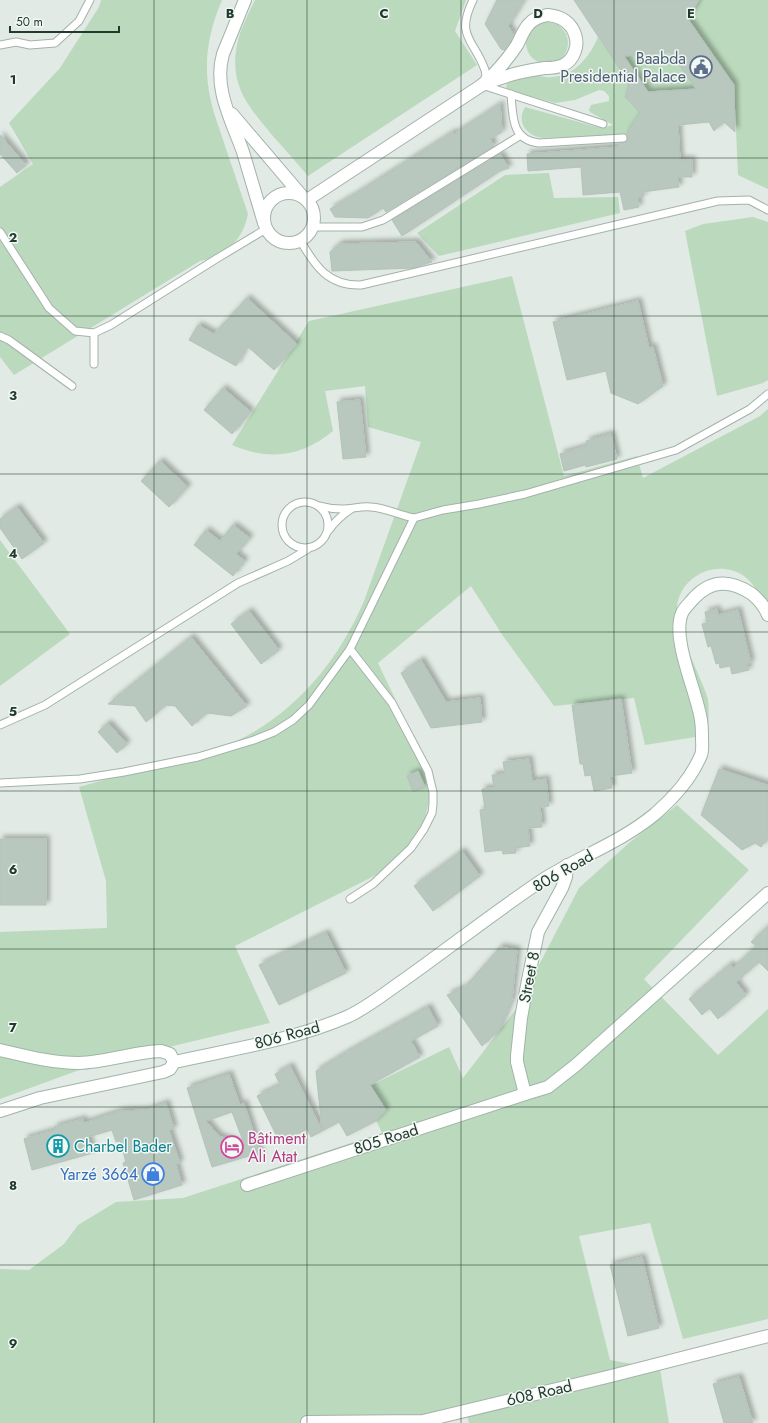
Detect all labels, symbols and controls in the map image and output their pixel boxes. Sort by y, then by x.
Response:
text: B [226,4,235,23]
text: C [379,4,389,23]
text: D [533,4,543,23]
text: E [687,4,695,23]
scale bar [10,8,119,34]
text: 50 m [16,13,43,31]
place label: Baabda Presidential Palace [560,47,686,88]
public building icon: Baabda Presidential Palace [688,54,714,80]
text: 1 [10,70,16,89]
text: 2 [9,228,17,247]
text: 3 [9,386,17,405]
text: 4 [8,544,18,563]
text: 5 [9,702,17,721]
street label: 806 Road [528,844,598,898]
text: 6 [9,860,18,879]
street label: Street 8 [513,949,545,1005]
street label: 806 Road [252,1015,322,1055]
text: 7 [9,1018,17,1037]
street label: 805 Road [351,1118,421,1160]
place label: Bâtiment Ali Atat [248,1127,306,1168]
building icon: Charbel Bader [45,1133,71,1159]
hotel icon: Bâtiment Ali Atat [219,1134,245,1160]
place label: Charbel Bader [74,1135,172,1158]
shop icon: Yarzé 3664 [140,1161,166,1187]
place label: Yarzé 3664 [60,1163,138,1186]
text: 8 [9,1176,17,1195]
text: 9 [9,1334,18,1353]
street label: 608 Road [504,1374,574,1412]

